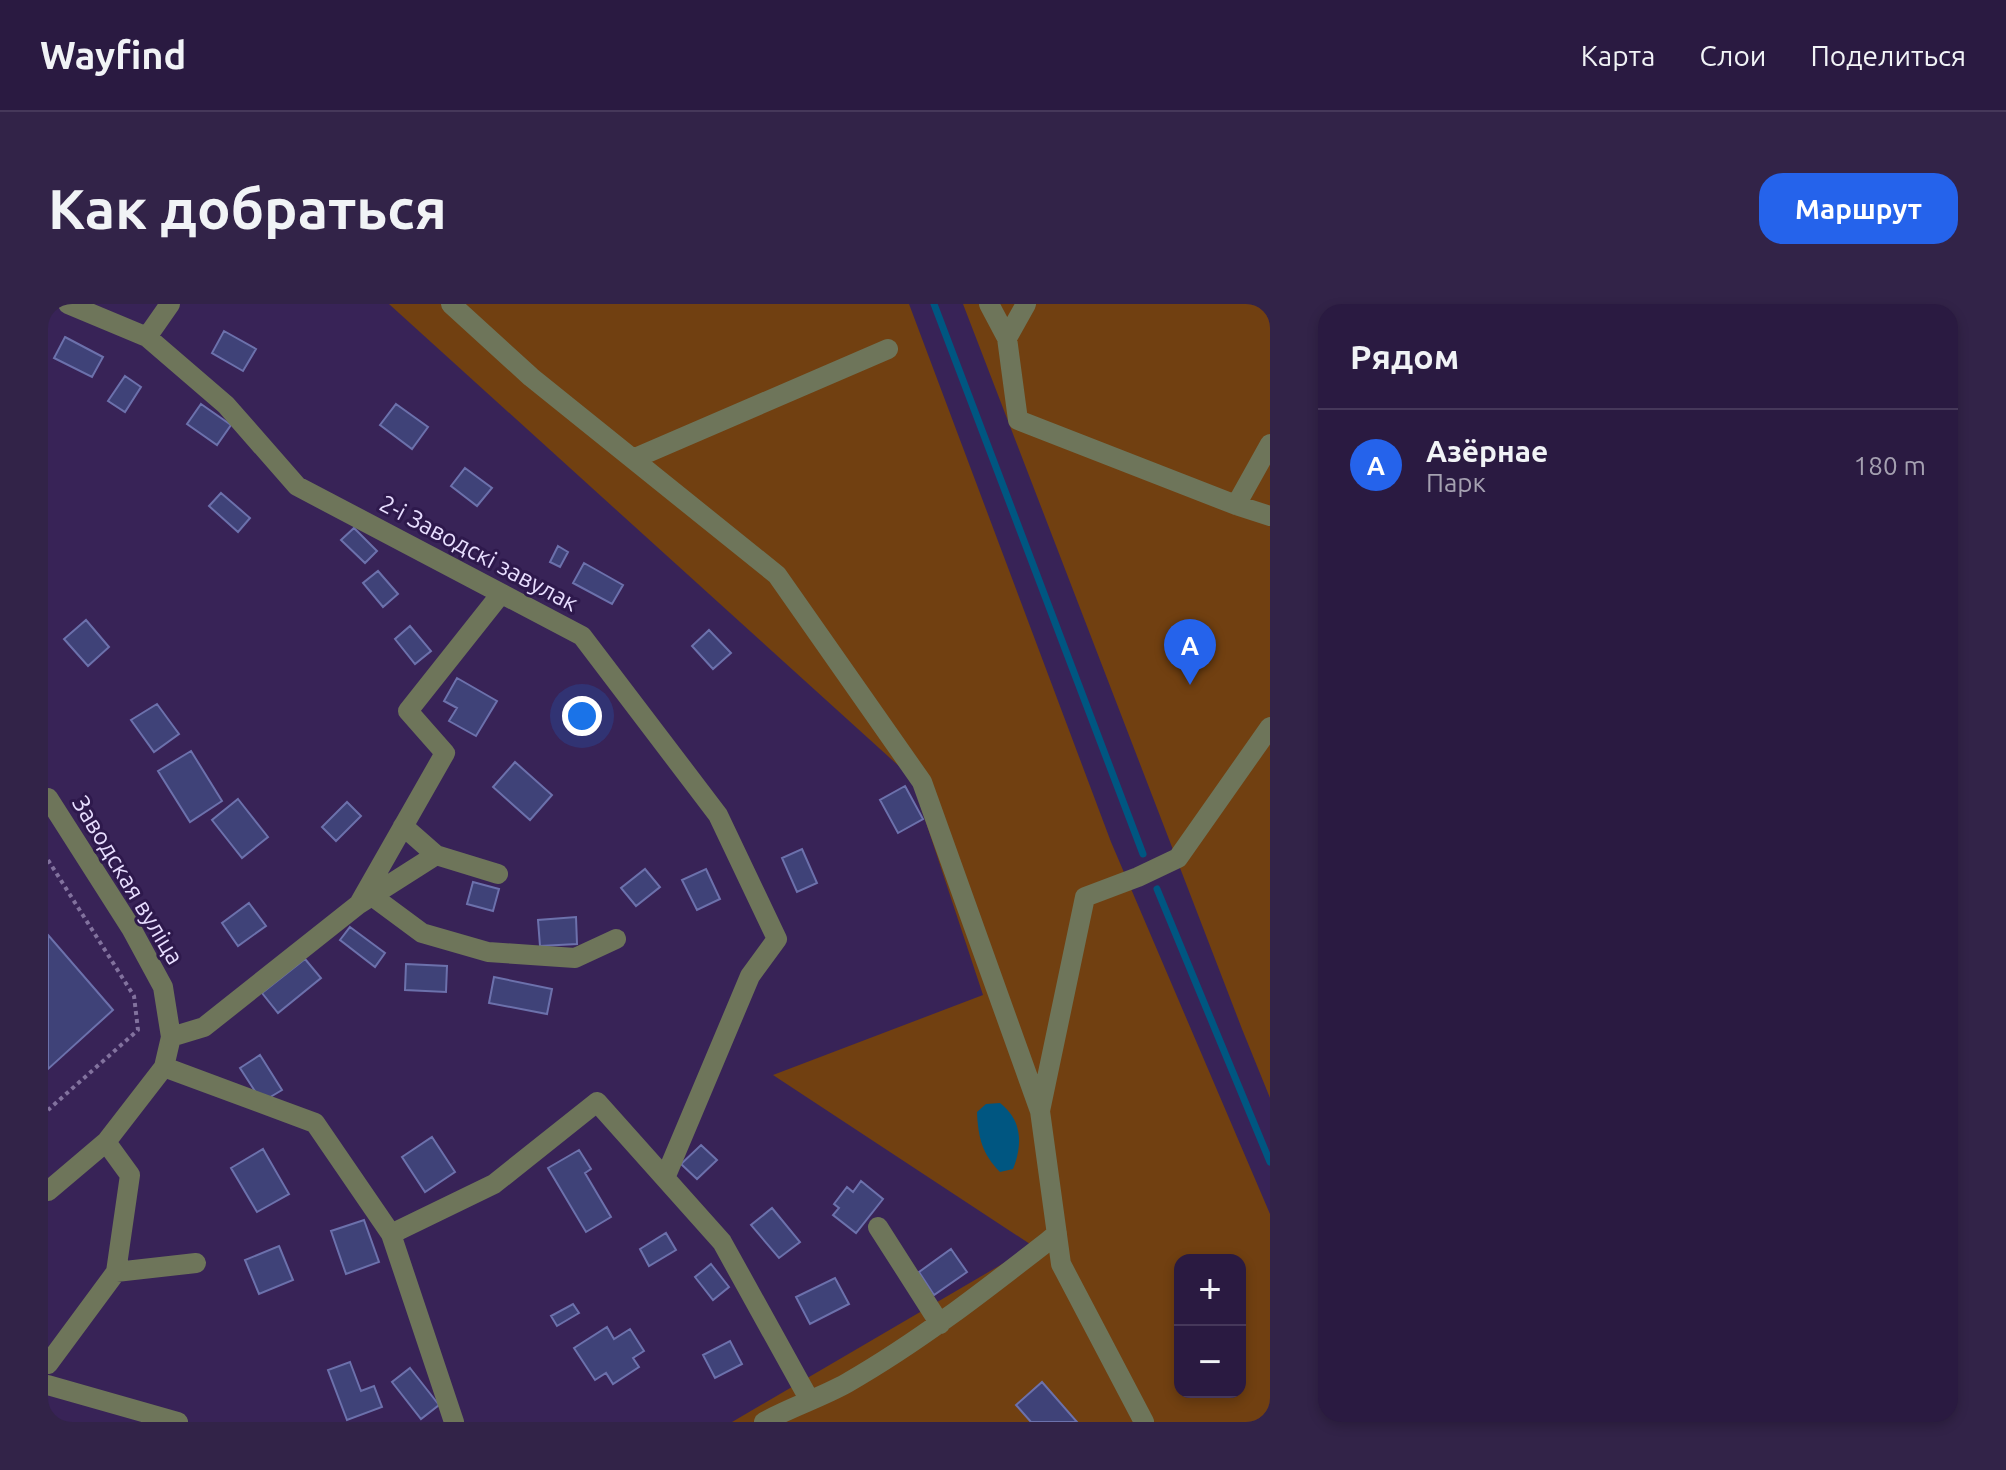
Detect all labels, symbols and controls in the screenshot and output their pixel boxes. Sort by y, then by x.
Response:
text: Wayfind [40,34,186,76]
text: Карта [1581,40,1655,71]
text: Слои [1699,40,1766,71]
text: Поделиться [1810,40,1966,71]
button: Маршрут [1759,173,1958,244]
text: Как добраться [48,177,447,240]
text: Рядом [1350,337,1459,375]
text: Азёрнае [1426,434,1548,468]
text: A [1367,451,1385,480]
text: 180 m [1854,451,1926,480]
text: Парк [1426,468,1486,497]
street label: 2-і Заводскі завулак [375,489,583,617]
pin: A [1164,619,1216,685]
your location [562,696,602,736]
street label: Заводская вуліца [67,791,189,969]
map controls [1174,1254,1246,1398]
button: + [1174,1254,1246,1326]
button: − [1174,1326,1246,1398]

